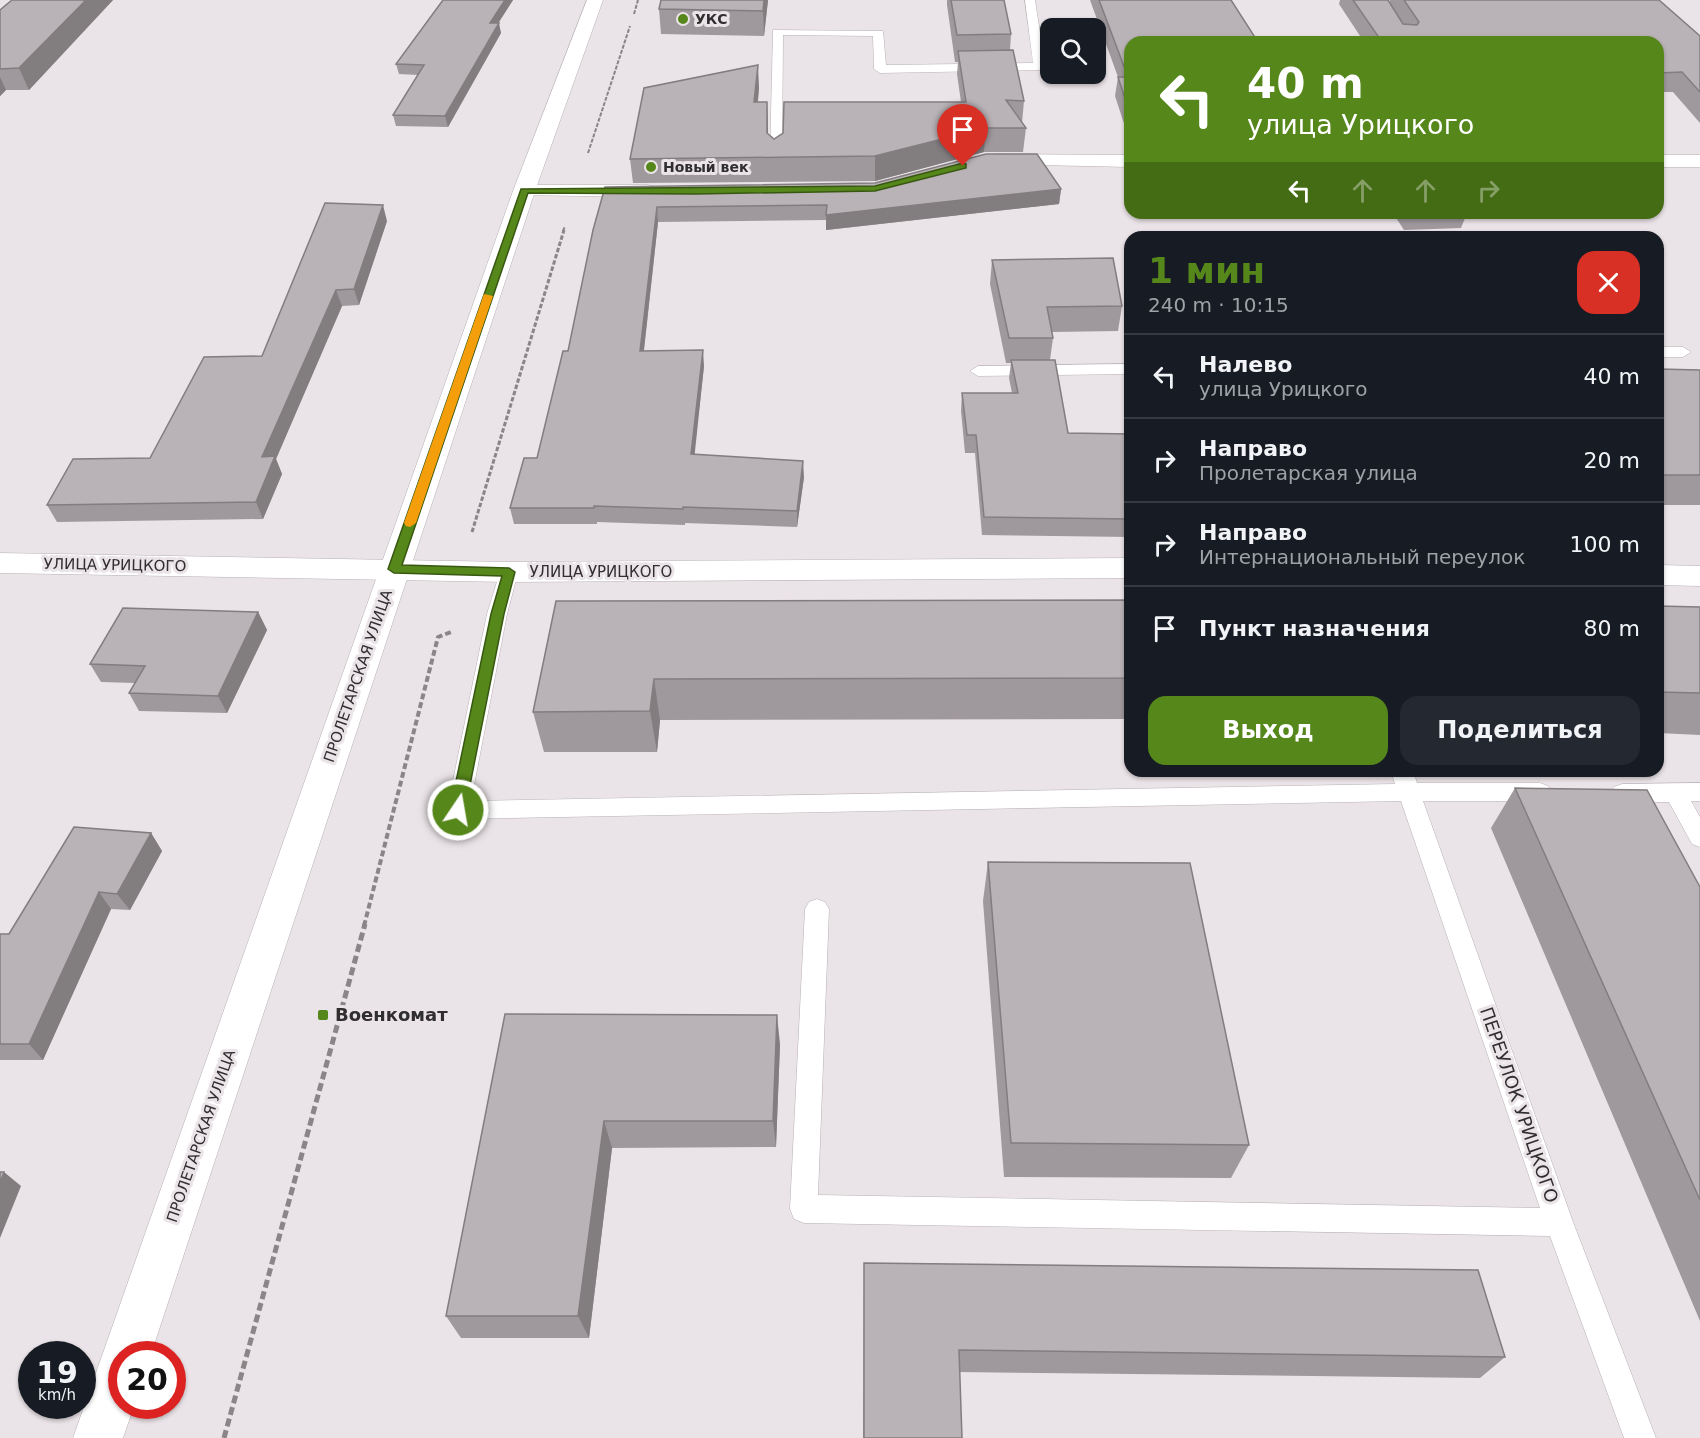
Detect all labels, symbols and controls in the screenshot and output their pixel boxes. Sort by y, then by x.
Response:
place label: УКС [695,11,728,27]
marker: УКС [676,12,690,26]
map controls [1040,18,1106,84]
button: search [1040,18,1106,84]
text: 40 m [1247,59,1364,108]
icon: left [1148,60,1226,138]
pin [937,104,988,166]
text: улица Урицкого [1247,109,1474,140]
icon: arrive [946,113,979,146]
place label: Новый век [663,159,749,175]
marker: Новый век [644,160,658,174]
icon: left [1283,174,1316,207]
icon: ahead [1346,174,1379,207]
icon: ahead [1409,174,1442,207]
icon: right [1472,174,1505,207]
text: 1 мин [1148,250,1265,291]
button: close [1577,251,1640,314]
text: 240 m · 10:15 [1148,293,1289,317]
text: Налево [1199,352,1292,377]
icon: left [1148,360,1181,393]
text: 40 m [1584,364,1640,389]
text: улица Урицкого [1199,377,1367,401]
text: Направо [1199,436,1307,461]
icon: right [1148,444,1181,477]
text: 20 m [1584,448,1640,473]
text: Пролетарская улица [1199,461,1418,485]
text: Направо [1199,520,1307,545]
icon: right [1148,528,1181,561]
text: 100 m [1570,532,1640,557]
text: Интернациональный переулок [1199,545,1525,569]
street label: УЛИЦА УРИЦКОГО [43,555,187,575]
street label: УЛИЦА УРИЦКОГО [530,563,672,581]
street label: ПРОЛЕТАРСКАЯ УЛИЦА [320,587,396,765]
icon: arrive [1148,612,1181,645]
text: Пункт назначения [1199,616,1430,641]
text: 80 m [1584,616,1640,641]
button: Выход [1148,696,1388,765]
button: Поделиться [1400,696,1640,765]
position arrow [426,778,490,842]
place label: Военкомат [335,1004,448,1025]
street label: ПЕРЕУЛОК УРИЦКОГО [1476,1004,1563,1205]
marker: Военкомат [316,1008,330,1022]
street label: ПРОЛЕТАРСКАЯ УЛИЦА [163,1047,239,1225]
speed limit sign: 20 [108,1341,186,1419]
text: 19 [36,1355,78,1390]
text: km/h [38,1386,76,1404]

